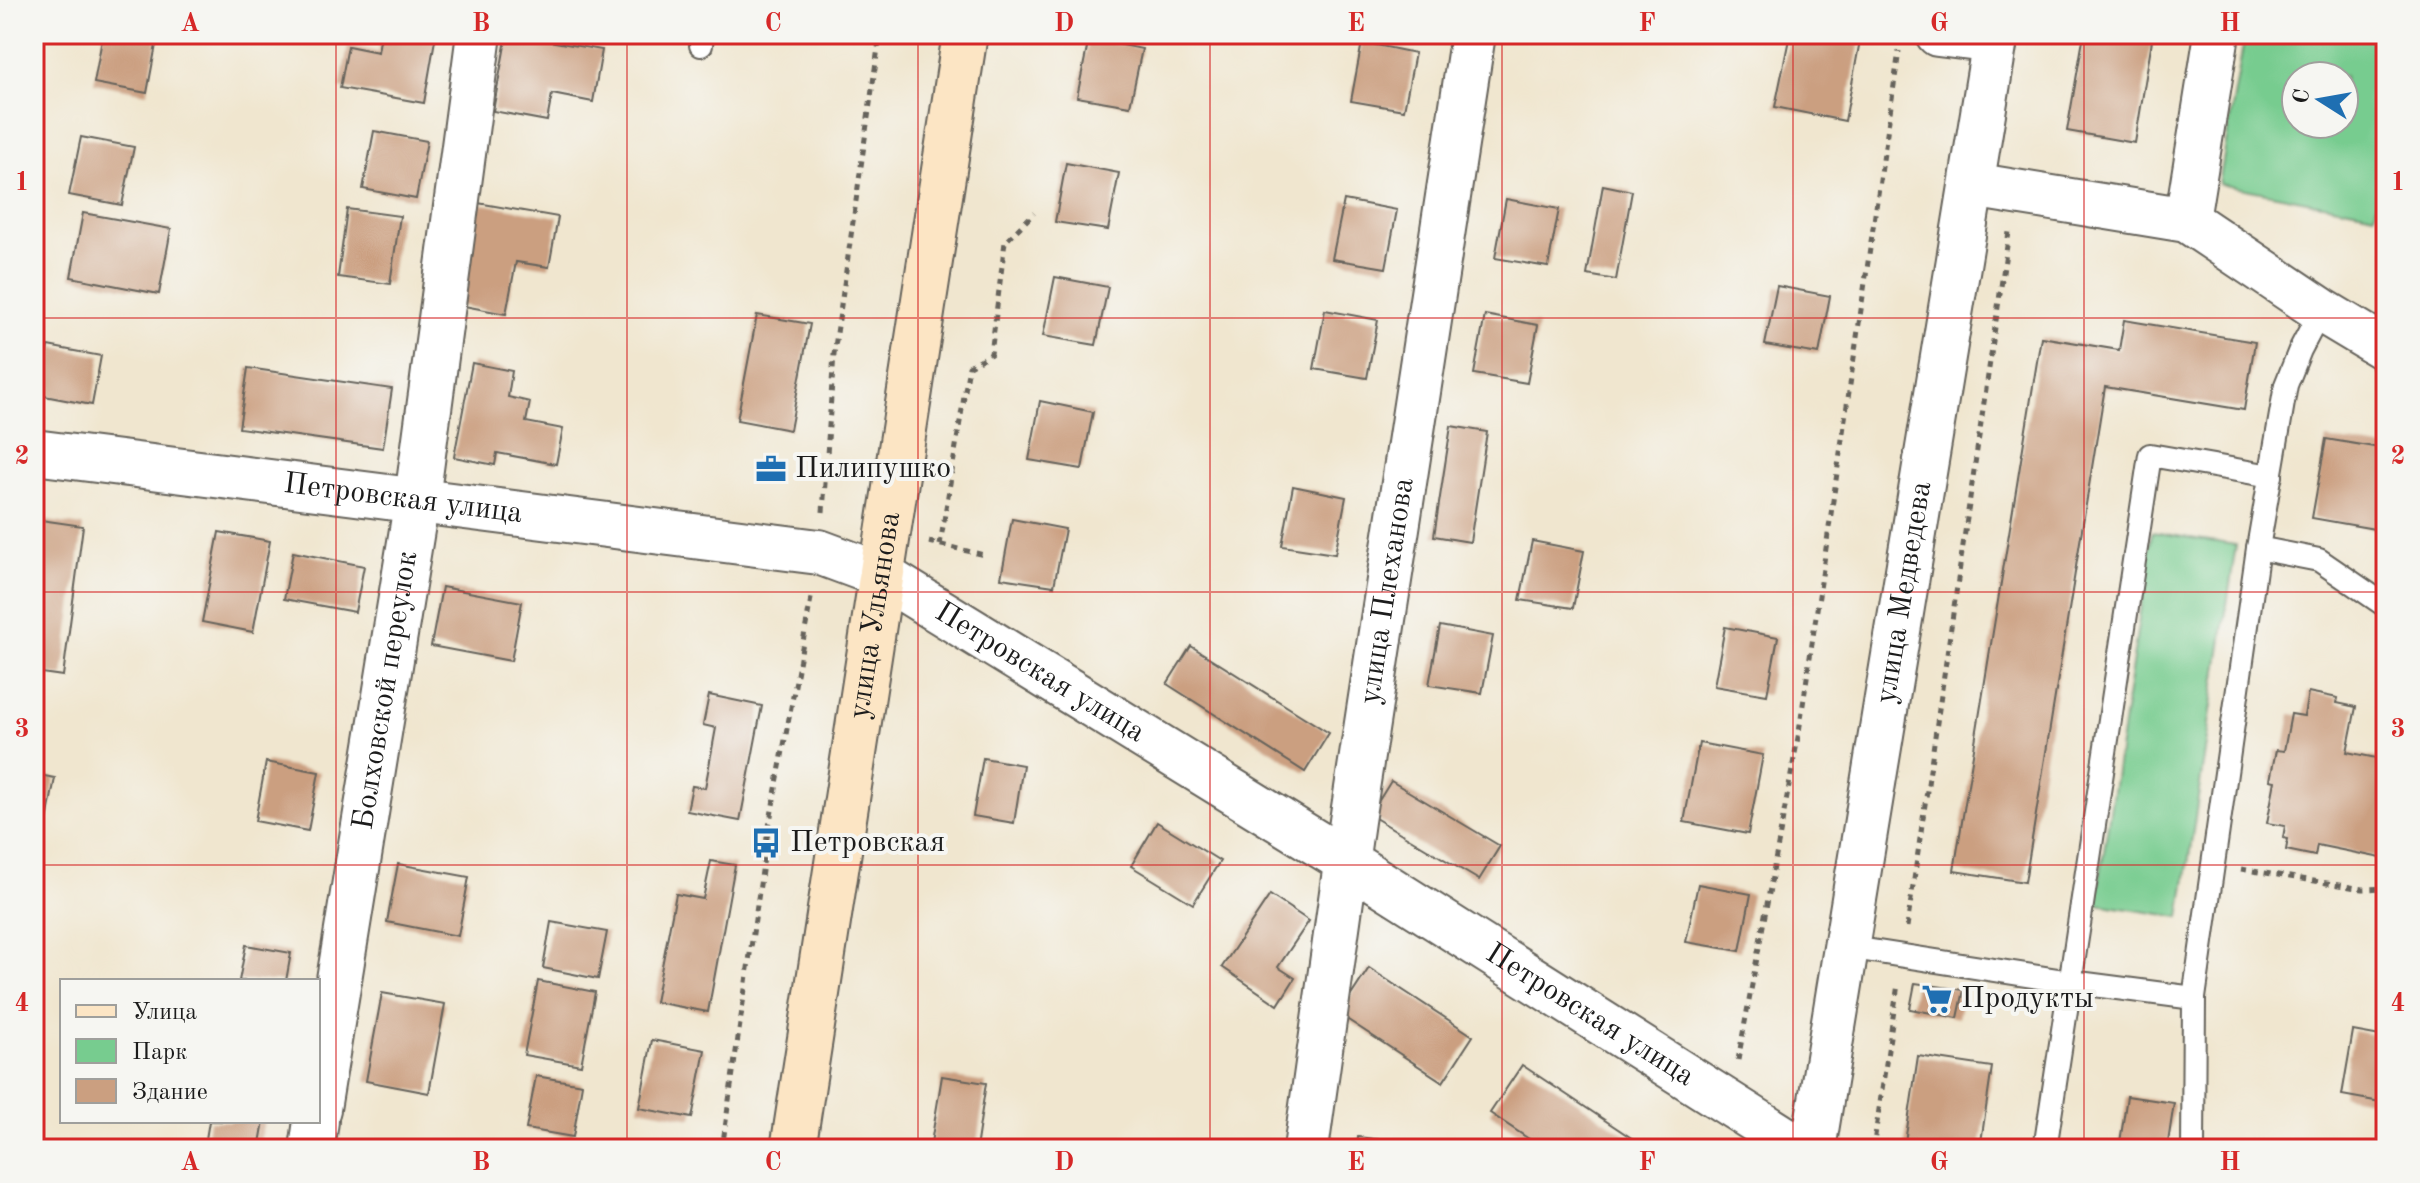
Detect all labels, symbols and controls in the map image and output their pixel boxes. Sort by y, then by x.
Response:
text: A [180,11,200,37]
text: B [472,11,490,37]
text: C [764,11,782,37]
text: D [1054,11,1074,37]
text: E [1347,11,1365,37]
text: F [1638,11,1656,37]
text: G [1930,11,1948,37]
text: H [2219,11,2241,37]
north arrow [2280,60,2360,140]
text: С [2290,87,2315,106]
text: 1 [14,170,30,196]
text: 1 [2390,170,2406,196]
text: 2 [14,444,30,470]
text: 2 [2390,444,2406,470]
office icon: Пилипушко [754,452,788,486]
place label: Пилипушко [795,454,951,484]
street label: Петровская улица [282,469,524,529]
street label: улица Плеханова [1355,475,1420,706]
street label: улица Медведева [1871,479,1937,706]
street label: улица Ульянова [845,509,906,721]
street label: Болховской переулок [349,549,423,832]
street label: Петровская улица [930,597,1150,749]
text: 3 [14,717,30,743]
text: 3 [2390,717,2406,743]
bus stop icon: Петровская [749,826,783,860]
place label: Петровская [790,828,945,858]
street label: Петровская улица [1480,938,1700,1092]
legend [60,979,320,1123]
supermarket icon: Продукты [1920,982,1954,1016]
place label: Продукты [1961,984,2094,1014]
text: 4 [14,991,30,1017]
text: 4 [2390,991,2406,1017]
text: Улица [132,1001,197,1025]
text: Парк [132,1041,187,1065]
text: Здание [132,1081,208,1105]
text: A [180,1150,200,1176]
text: B [472,1150,490,1176]
text: C [764,1150,782,1176]
text: D [1054,1150,1074,1176]
text: E [1347,1150,1365,1176]
text: F [1638,1150,1656,1176]
text: G [1930,1150,1948,1176]
text: H [2219,1150,2241,1176]

